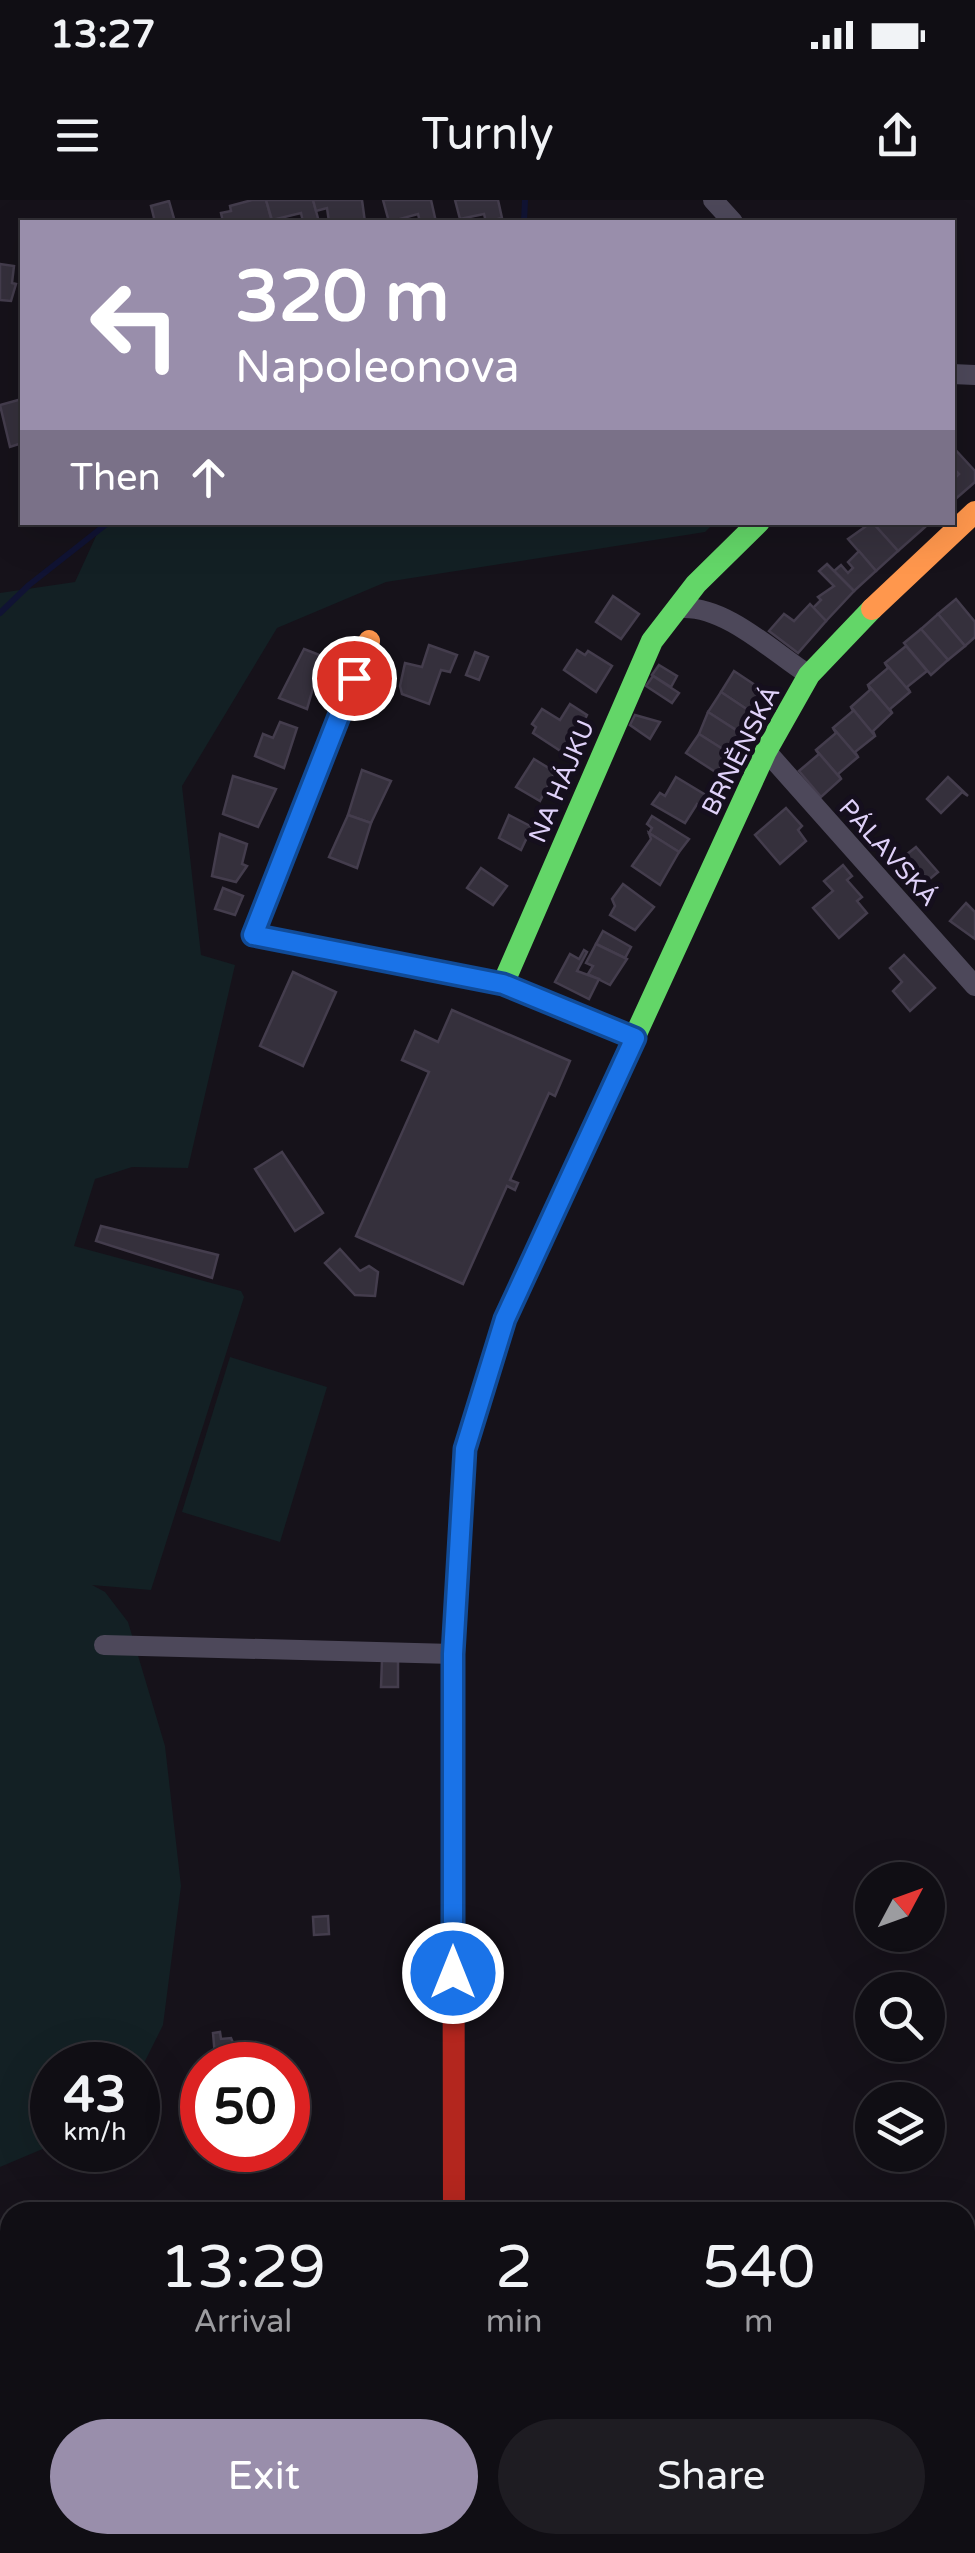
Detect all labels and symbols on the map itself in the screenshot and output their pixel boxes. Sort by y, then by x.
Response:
pin [312,636,397,721]
street label: BRNĚNSKÁ [695,681,786,820]
street label: NA HÁJKU [523,716,601,847]
street label: PÁLAVSKÁ [833,793,944,912]
north arrow [855,1862,945,1952]
position arrow [401,1921,505,2025]
speed limit sign: 50 [180,2042,310,2172]

